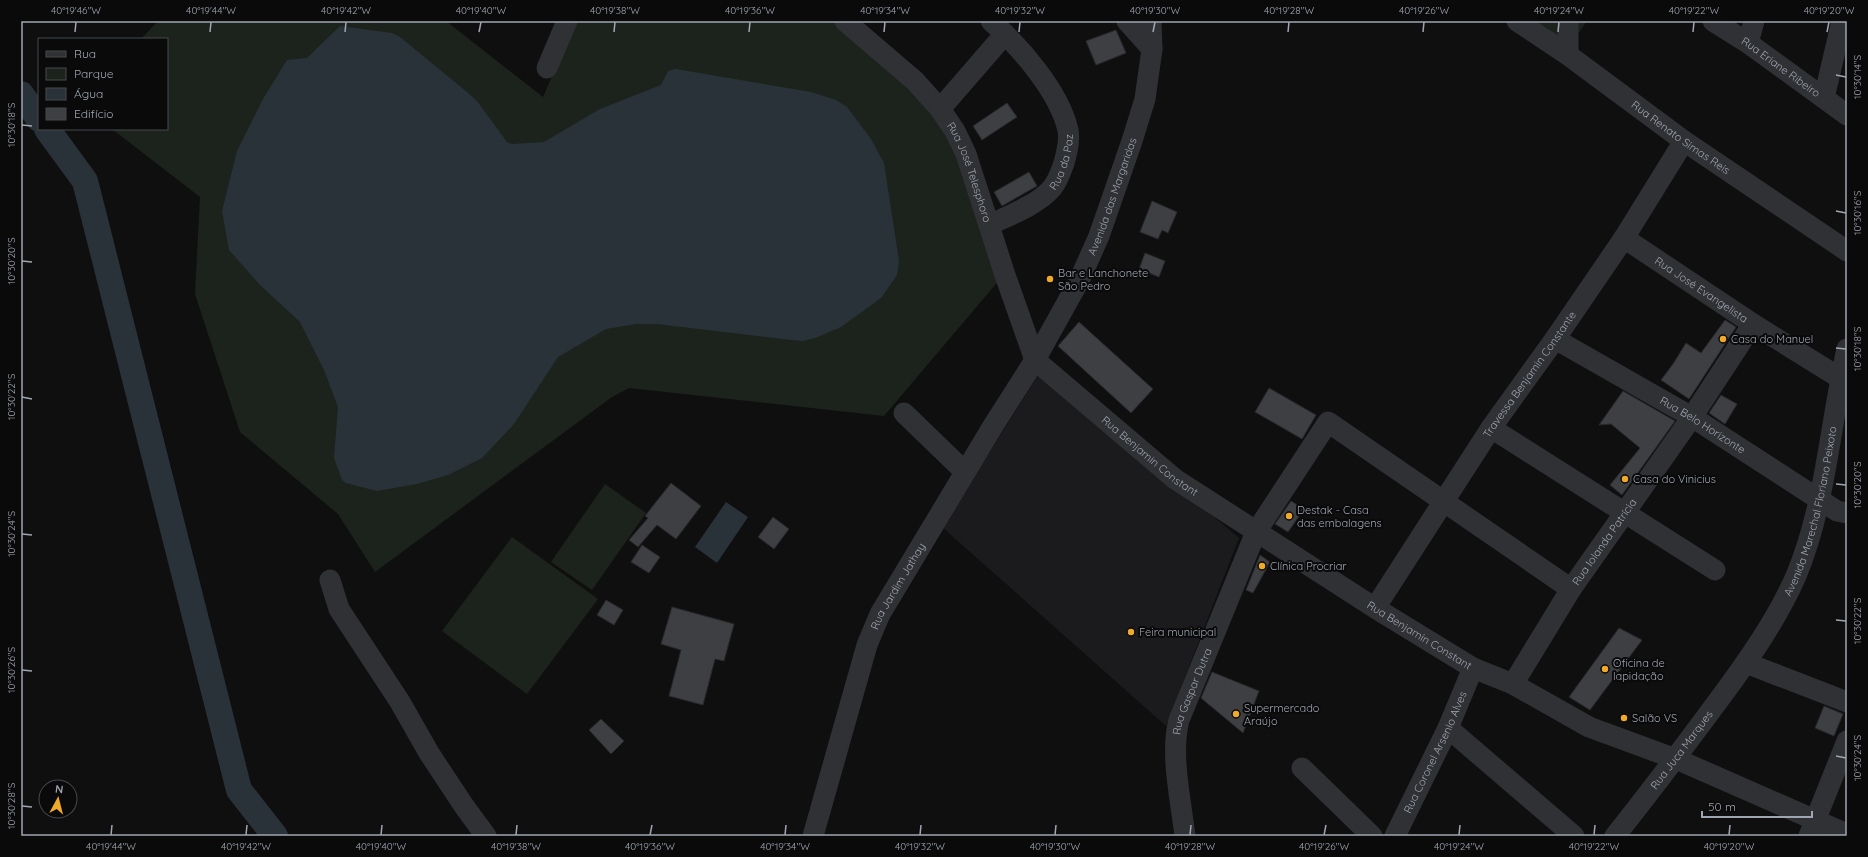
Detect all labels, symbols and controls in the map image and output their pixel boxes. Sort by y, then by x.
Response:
text: 40°19'46"W [51,4,101,17]
text: 40°19'44"W [186,4,236,17]
text: 40°19'42"W [321,4,371,17]
text: 40°19'40"W [456,4,507,17]
text: 40°19'38"W [590,4,640,17]
text: 40°19'36"W [725,4,775,17]
text: 40°19'34"W [860,4,910,17]
text: 40°19'32"W [995,4,1045,17]
text: 40°19'30"W [1130,4,1181,17]
text: 40°19'28"W [1264,4,1314,17]
text: 40°19'26"W [1399,4,1449,17]
text: 40°19'24"W [1534,4,1584,17]
text: 40°19'22"W [1669,4,1719,17]
text: 40°19'20"W [1804,4,1855,17]
street label: Rua Eriane Ribeiro [1739,34,1823,100]
legend [38,38,168,130]
text: Rua [74,46,96,61]
text: 10°30'14"S [1851,54,1864,99]
text: Parque [74,66,114,81]
text: Água [74,86,103,101]
street label: Rua Renato Simas Reis [1629,98,1733,177]
text: 10°30'18"S [5,102,18,147]
text: Edifício [74,106,114,121]
street label: Rua José Telesphoro [944,119,995,224]
street label: Rua da Paz [1046,134,1076,193]
street label: Avenida das Margaridas [1084,136,1140,257]
text: 10°30'16"S [1851,190,1864,235]
text: 10°30'20"S [5,237,18,285]
street label: Rua José Evangelista [1652,254,1751,326]
place label: Bar e Lanchonete São Pedro [1058,266,1148,293]
marker: Bar e Lanchonete São Pedro [1045,274,1055,284]
street label: Travessa Benjamin Constante [1480,308,1579,440]
text: 10°30'18"S [1851,326,1864,371]
place label: Casa do Manuel [1731,332,1813,346]
marker: Casa do Manuel [1718,334,1728,344]
text: 10°30'22"S [5,373,18,420]
street label: Rua Belo Horizonte [1658,393,1748,457]
street label: Rua Benjamin Constant [1099,413,1201,499]
street label: Avenida Marechal Floriano Peixoto [1781,425,1840,598]
text: 10°30'20"S [1851,461,1864,509]
place label: Casa do Vinicius [1633,472,1716,486]
marker: Casa do Vinicius [1620,474,1630,484]
street label: Rua Iolanda Patrícia [1569,496,1639,588]
place label: Destak - Casa das embalagens [1297,503,1382,530]
text: 10°30'24"S [5,511,18,557]
marker: Destak - Casa das embalagens [1284,511,1294,521]
street label: Rua Jardim Jathay [867,540,928,632]
place label: Clínica Procriar [1270,559,1347,573]
marker: Clínica Procriar [1257,561,1267,571]
text: 10°30'22"S [1851,597,1864,644]
street label: Rua Benjamin Constant [1364,598,1475,673]
place label: Feira municipal [1139,625,1216,639]
marker: Feira municipal [1126,627,1136,637]
text: 10°30'26"S [5,646,18,693]
street label: Rua Gaspar Dutra [1169,646,1215,736]
place label: Oficina de lapidação [1613,656,1665,683]
marker: Oficina de lapidação [1600,664,1610,674]
street label: Rua Coronel Arsenio Alves [1400,689,1470,816]
place label: Supermercado Araújo [1244,701,1320,728]
street label: Rua Juca Marques [1647,707,1716,792]
marker: Supermercado Araújo [1231,709,1241,719]
place label: Salão VS [1632,711,1677,725]
marker: Salão VS [1619,713,1629,723]
text: 10°30'24"S [1851,735,1864,781]
north arrow [38,779,78,819]
text: 10°30'28"S [5,782,18,829]
text: N [54,782,64,797]
scale bar [1702,793,1812,819]
text: 50 m [1708,799,1736,814]
text: 40°19'44"W [86,840,136,853]
text: 40°19'42"W [221,840,271,853]
text: 40°19'40"W [356,840,407,853]
text: 40°19'38"W [491,840,541,853]
text: 40°19'36"W [625,840,675,853]
text: 40°19'34"W [760,840,810,853]
text: 40°19'32"W [895,840,945,853]
text: 40°19'30"W [1030,840,1081,853]
text: 40°19'28"W [1165,840,1215,853]
text: 40°19'26"W [1299,840,1349,853]
text: 40°19'24"W [1434,840,1484,853]
text: 40°19'22"W [1569,840,1619,853]
text: 40°19'20"W [1704,840,1755,853]

